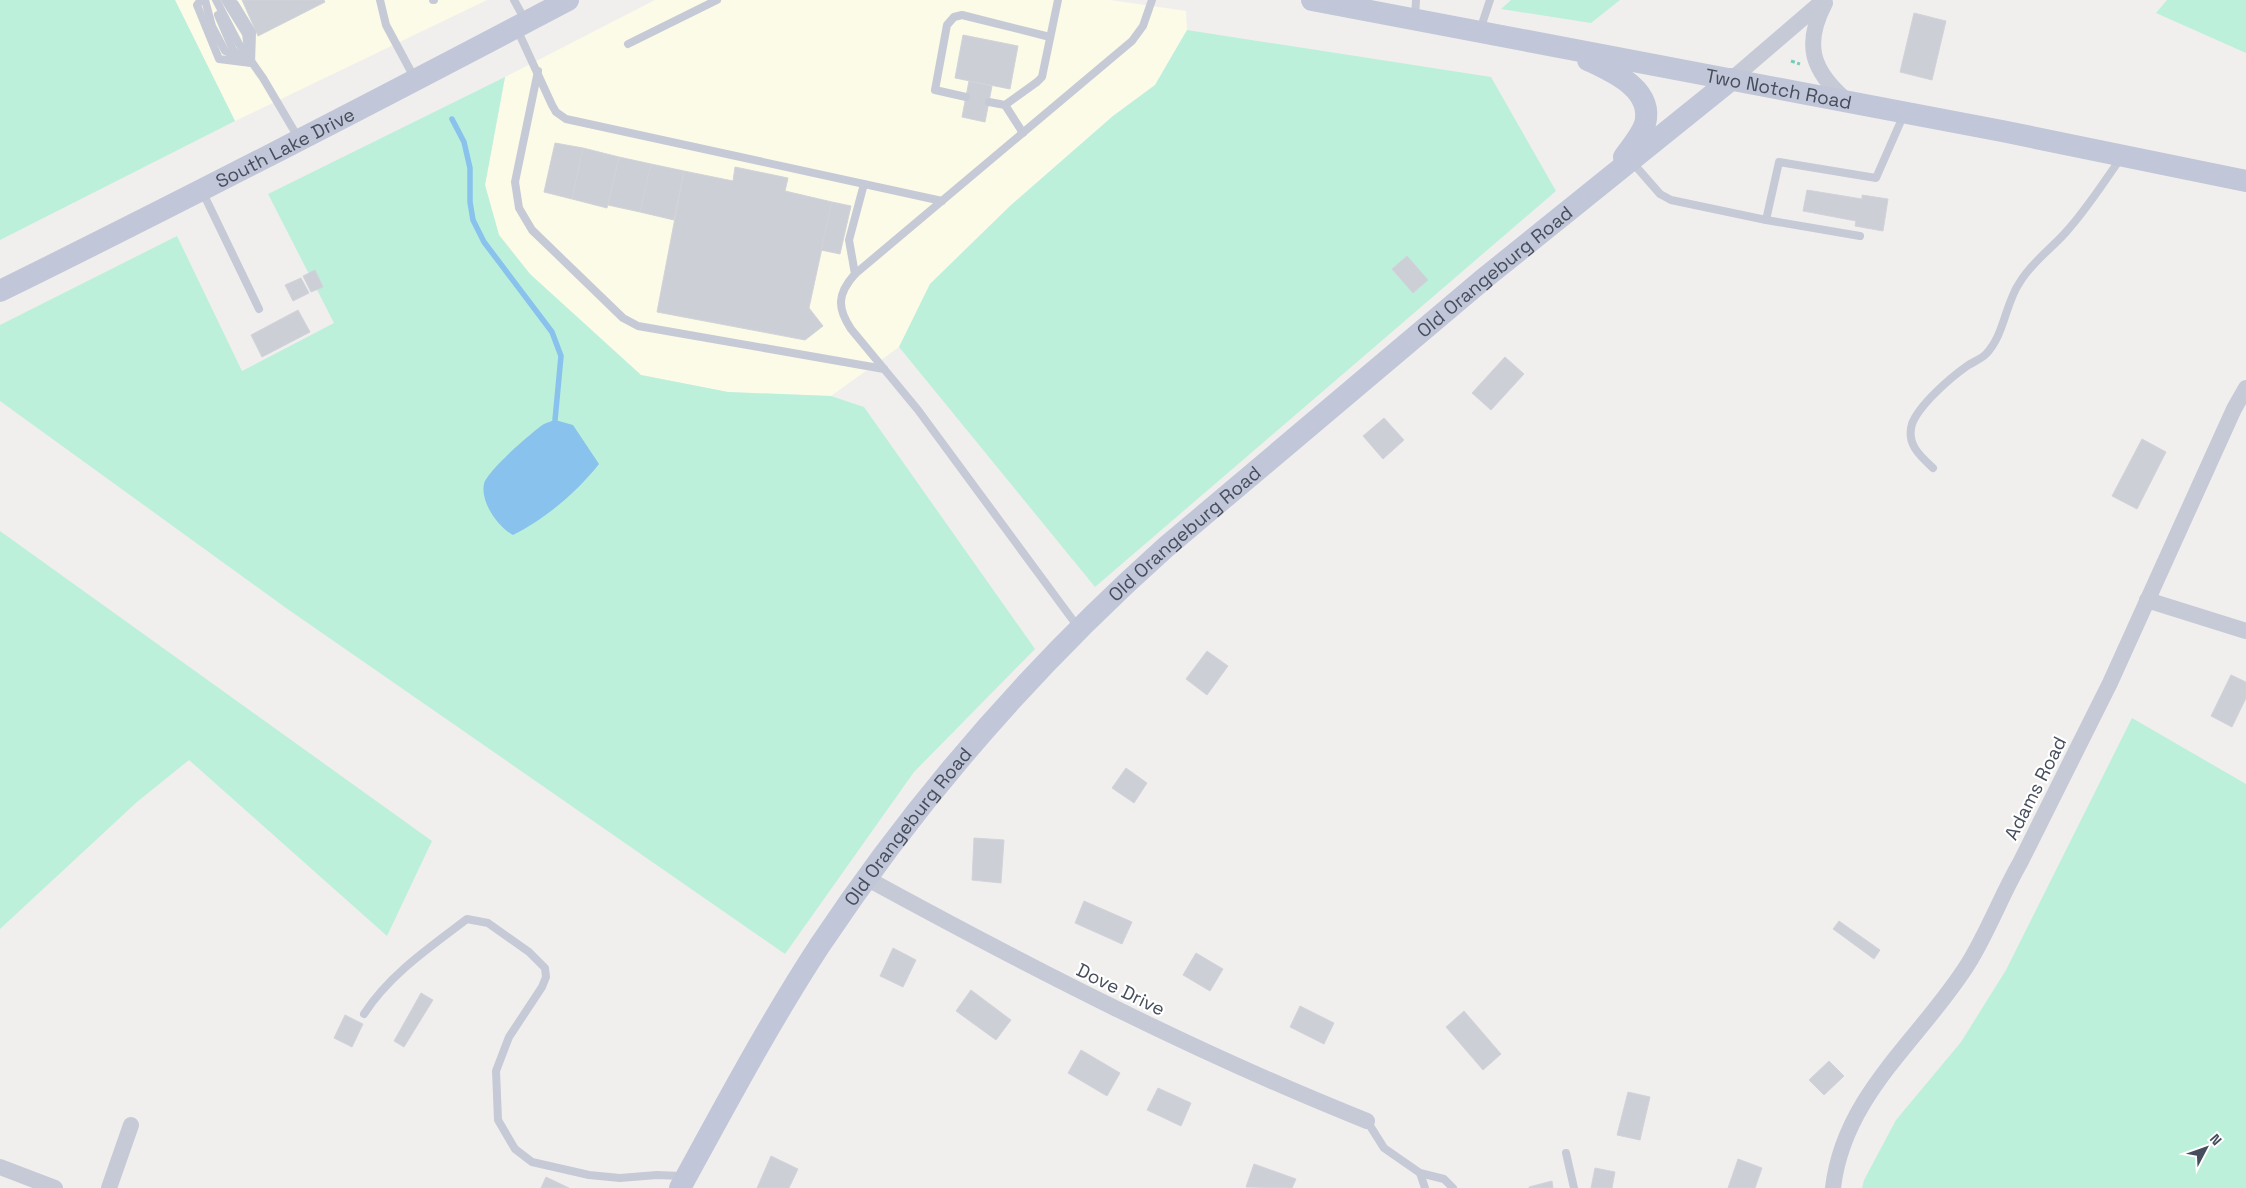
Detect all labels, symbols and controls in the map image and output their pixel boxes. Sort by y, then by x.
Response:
street label: Two Notch Road [1703,63,1854,115]
street label: South Lake Drive [211,102,359,194]
street label: Old Orangeburg Road [1412,200,1578,343]
street label: Old Orangeburg Road [1103,460,1266,607]
street label: Adams Road [1999,732,2072,844]
street label: Old Orangeburg Road [839,742,977,911]
street label: Dove Drive [1072,957,1169,1022]
north arrow [2181,1123,2231,1173]
text: N [2206,1130,2226,1149]

